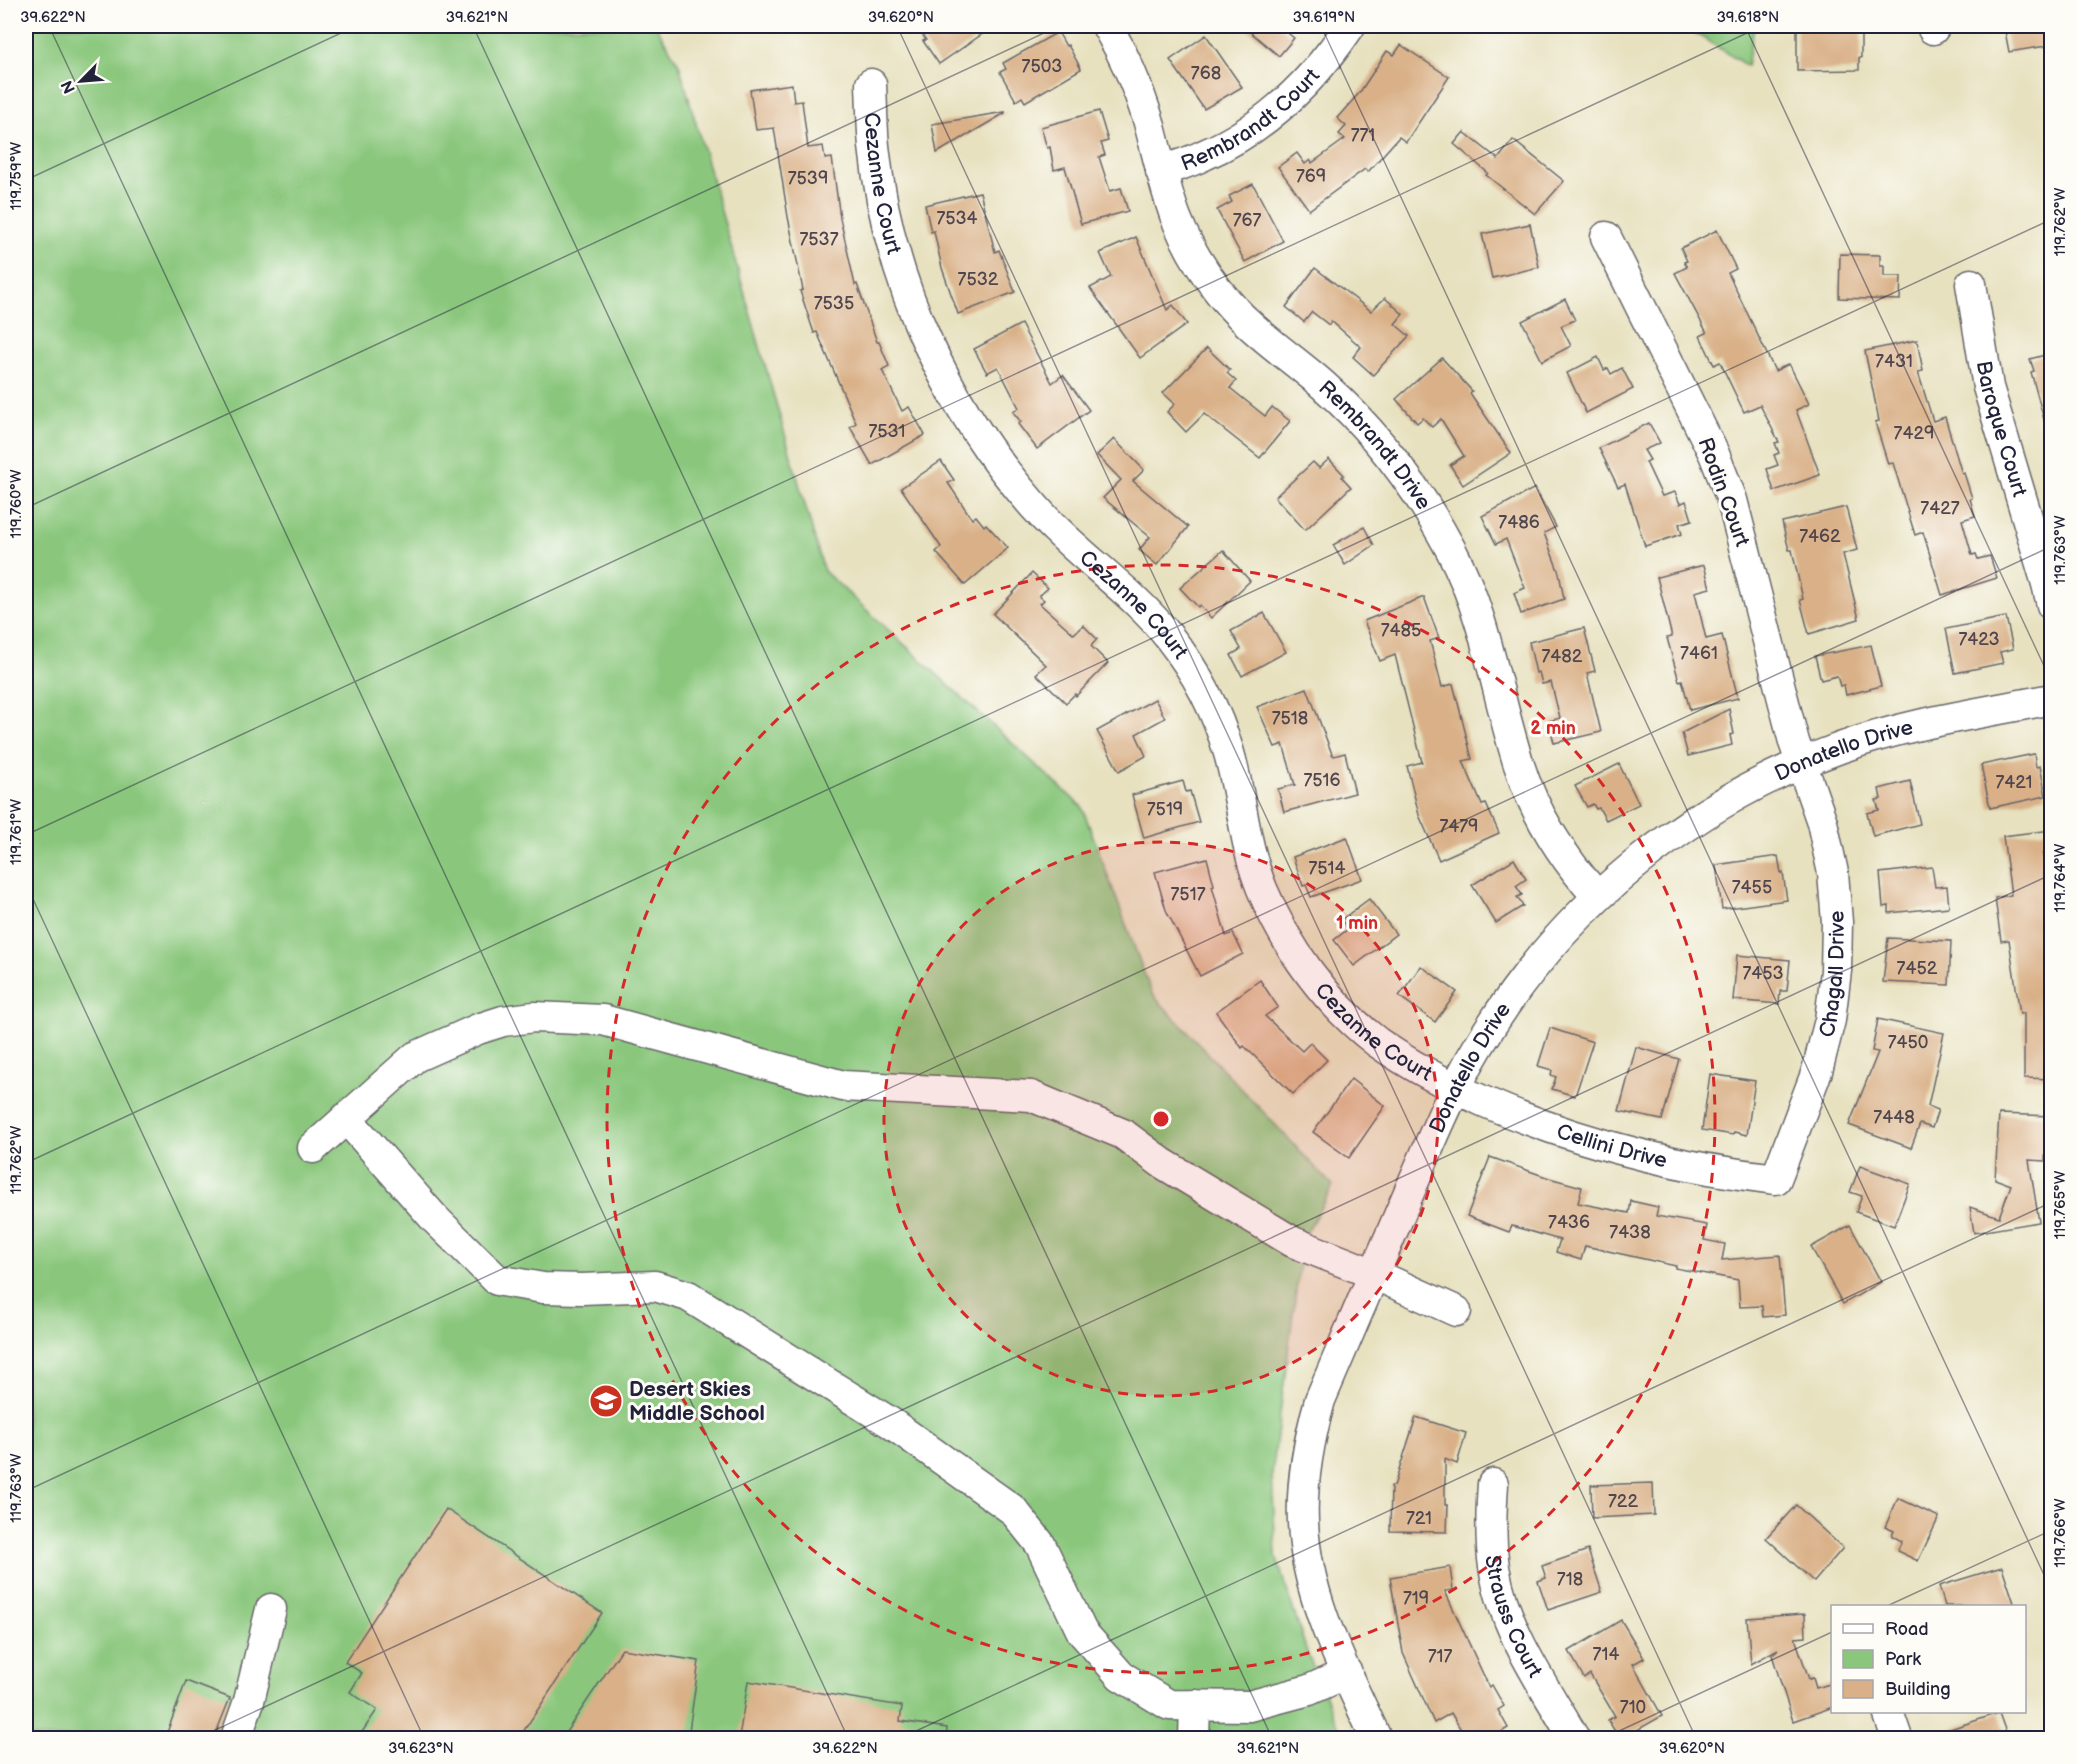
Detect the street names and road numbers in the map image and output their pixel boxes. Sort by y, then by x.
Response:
street label: Rembrandt Court [1178,63,1325,177]
street label: Cezanne Court [859,112,906,258]
street label: Baroque Court [1971,359,2032,500]
street label: Rembrandt Drive [1314,375,1436,514]
street label: Rodin Court [1692,434,1755,550]
street label: Cezanne Court [1074,545,1193,664]
street label: Donatello Drive [1771,715,1916,787]
street label: Chagall Drive [1814,910,1850,1040]
street label: Cezanne Court [1310,978,1437,1087]
street label: Donatello Drive [1424,998,1516,1137]
street label: Cellini Drive [1553,1119,1669,1173]
street label: Strauss Court [1480,1554,1548,1682]

